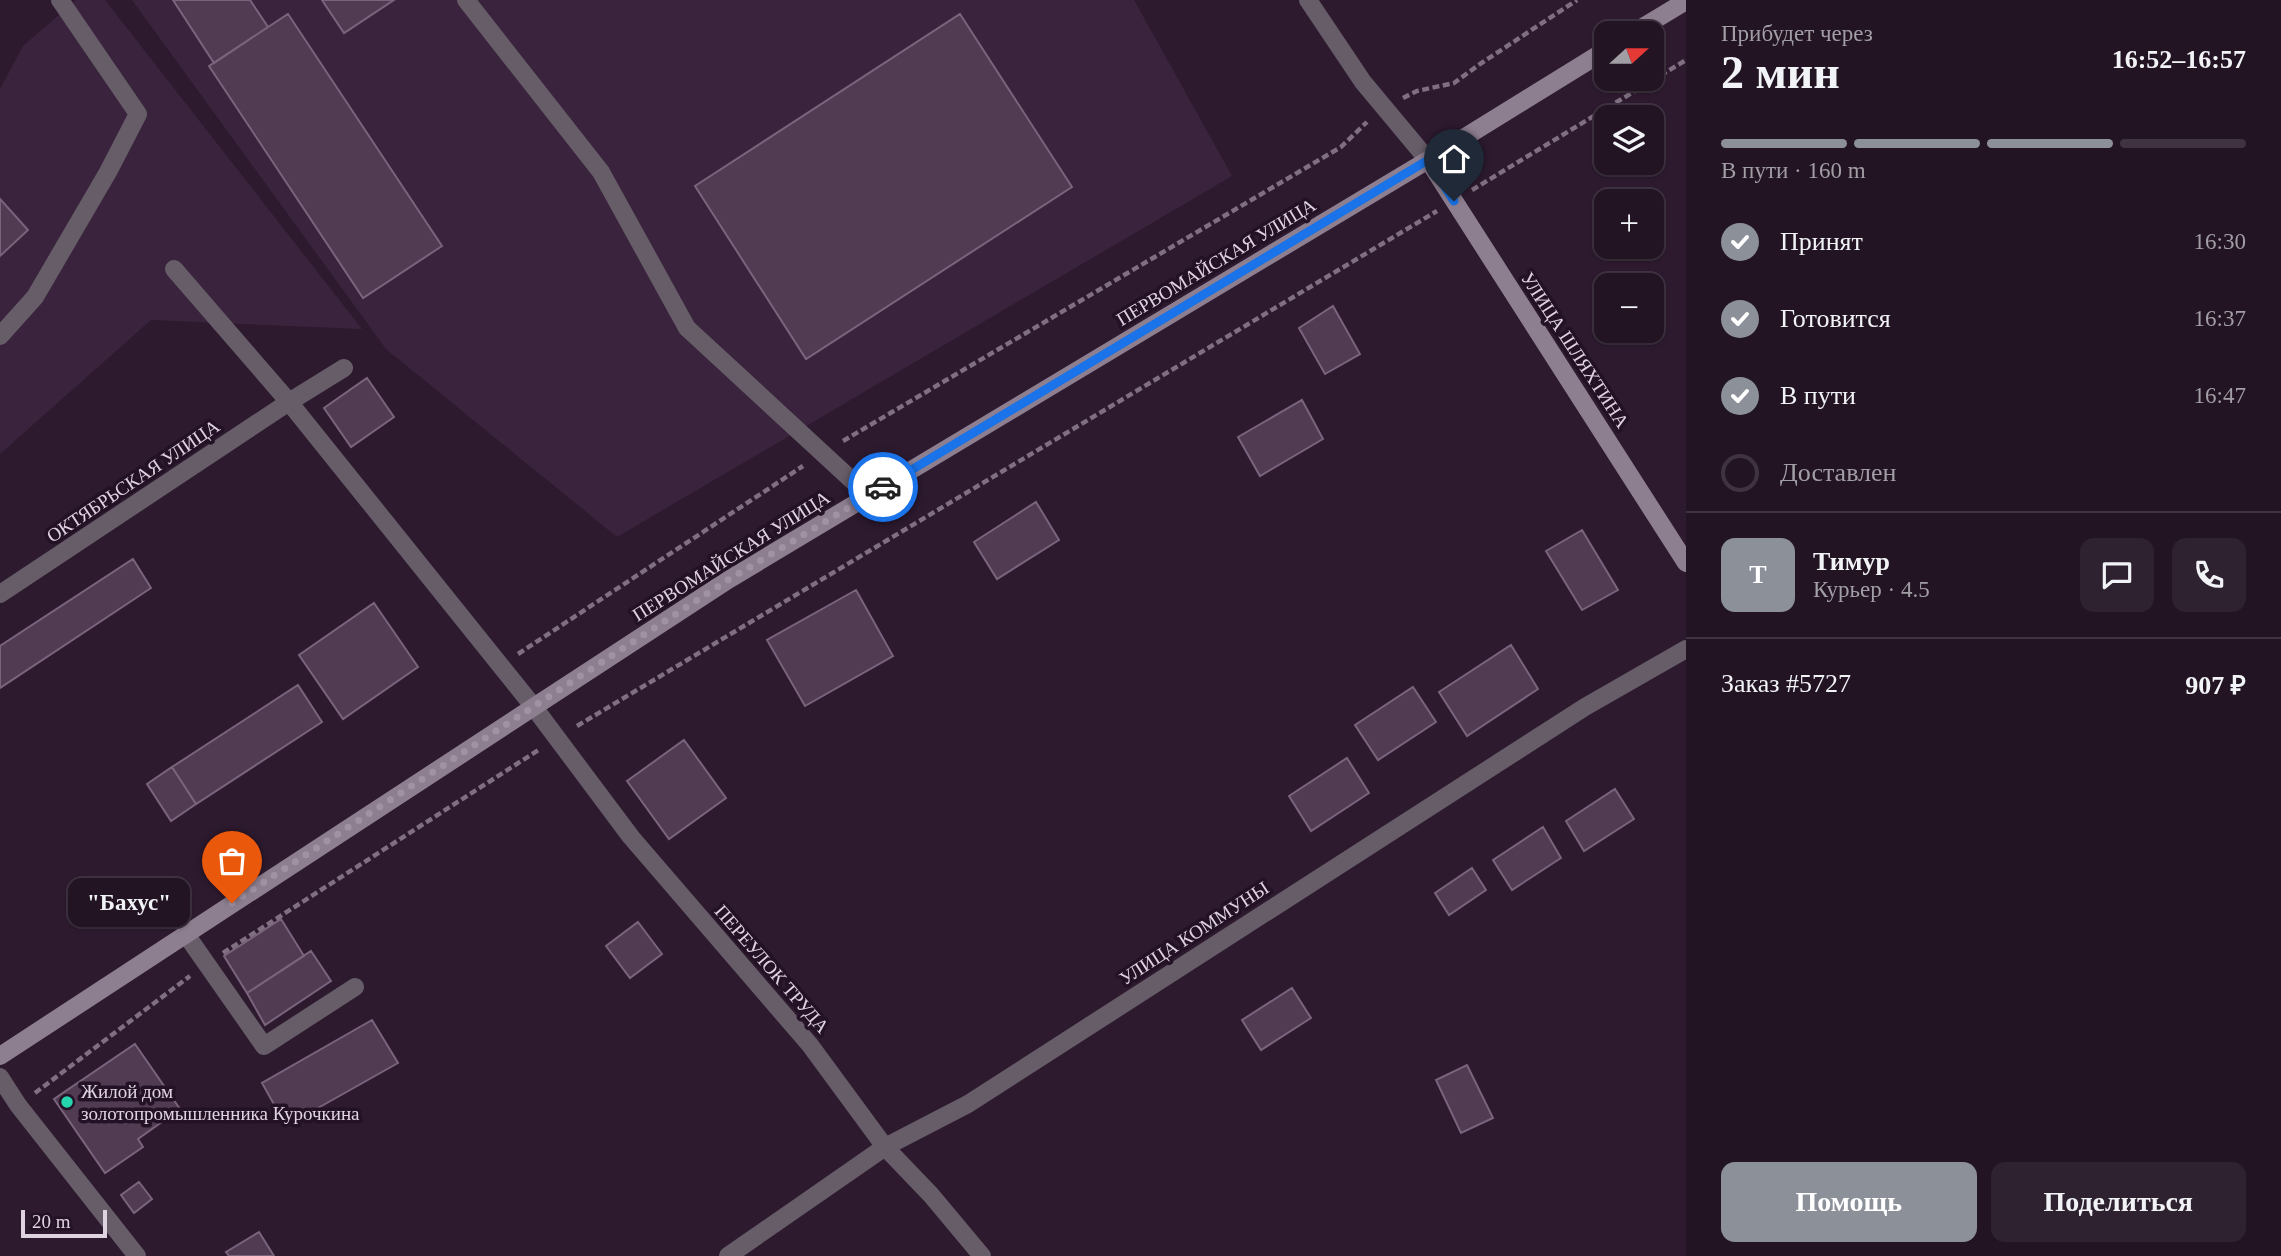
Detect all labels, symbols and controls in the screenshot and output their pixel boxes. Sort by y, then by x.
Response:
north arrow [1594,21,1664,91]
map controls [1594,21,1664,343]
text: Прибудет через [1721,21,1873,46]
text: 16:52–16:57 [2112,45,2246,74]
text: 2 мин [1721,47,1840,98]
button: layers [1594,105,1664,175]
pin [1424,129,1484,201]
icon: home [1435,140,1473,178]
text: В пути · 160 m [1721,158,1866,183]
button: + [1594,189,1664,259]
street label: ПЕРВОМАЙСКАЯ УЛИЦА [1113,194,1320,330]
icon: check [1721,223,1759,261]
text: Принят [1780,227,1863,256]
text: 16:30 [2194,229,2246,254]
street label: УЛИЦА ШЛЯХТИНА [1517,268,1633,432]
button: − [1594,273,1664,343]
icon: check [1721,300,1759,338]
text: Готовится [1780,304,1891,333]
text: 16:37 [2194,306,2246,331]
icon: check [1721,377,1759,415]
text: В пути [1780,381,1856,410]
text: 16:47 [2194,383,2246,408]
street label: ОКТЯБРЬСКАЯ УЛИЦА [43,415,224,547]
courier [848,452,918,522]
text: Доставлен [1780,458,1897,487]
icon: car [864,468,902,506]
street label: ПЕРВОМАЙСКАЯ УЛИЦА [629,486,834,625]
button: chat [2080,538,2154,612]
button: phone [2172,538,2246,612]
text: Тимур [1813,547,1890,576]
text: Т [1749,560,1767,589]
text: Курьер · 4.5 [1813,577,1930,602]
text: Заказ #5727 [1721,669,1851,698]
text: 907 ₽ [2185,671,2246,700]
pin [202,831,262,903]
icon: bag [213,842,251,880]
street label: УЛИЦА КОММУНЫ [1116,877,1272,989]
callout: "Бахус" [68,878,190,928]
text: "Бахус" [87,890,171,915]
street label: ПЕРЕУЛОК ТРУДА [711,901,833,1038]
place label: Жилой дом золотопромышленника Курочкина [81,1081,360,1124]
marker: Жилой дом золотопромышленника Курочкина [59,1094,75,1110]
button: Помощь [1721,1162,1977,1242]
button: Поделиться [1991,1162,2246,1242]
scale bar [21,1207,107,1239]
text: 20 m [32,1211,71,1232]

